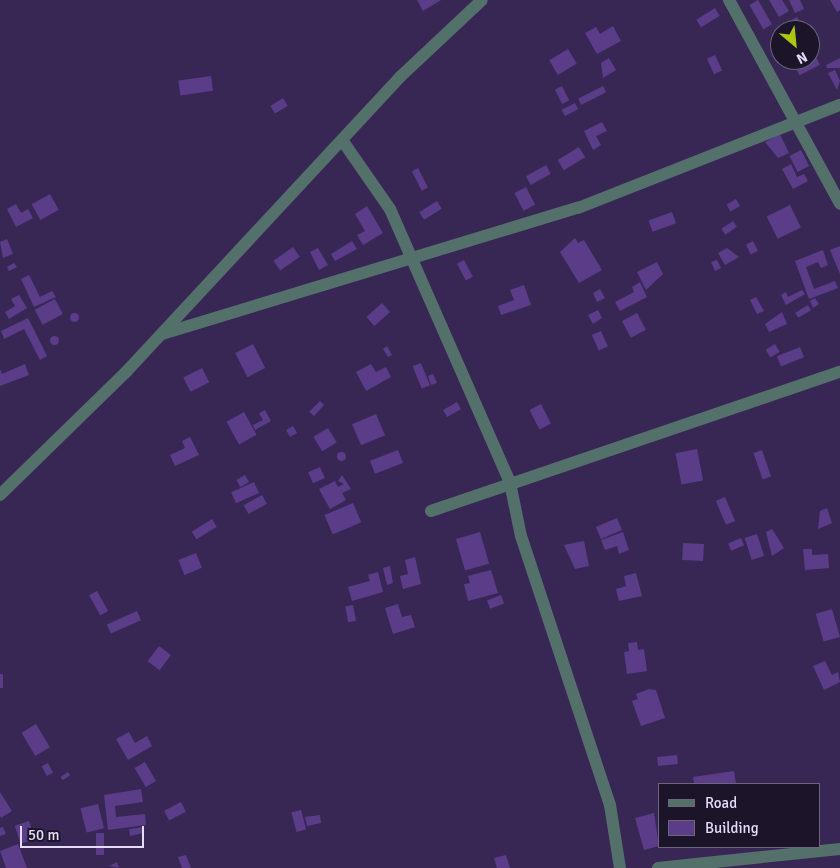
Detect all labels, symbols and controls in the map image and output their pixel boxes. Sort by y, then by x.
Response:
north arrow [770,20,820,70]
text: N [794,48,810,68]
legend [658,783,820,848]
text: Road [705,794,737,812]
scale bar [22,816,146,848]
text: Building [705,819,759,837]
text: 50 m [28,826,59,844]

